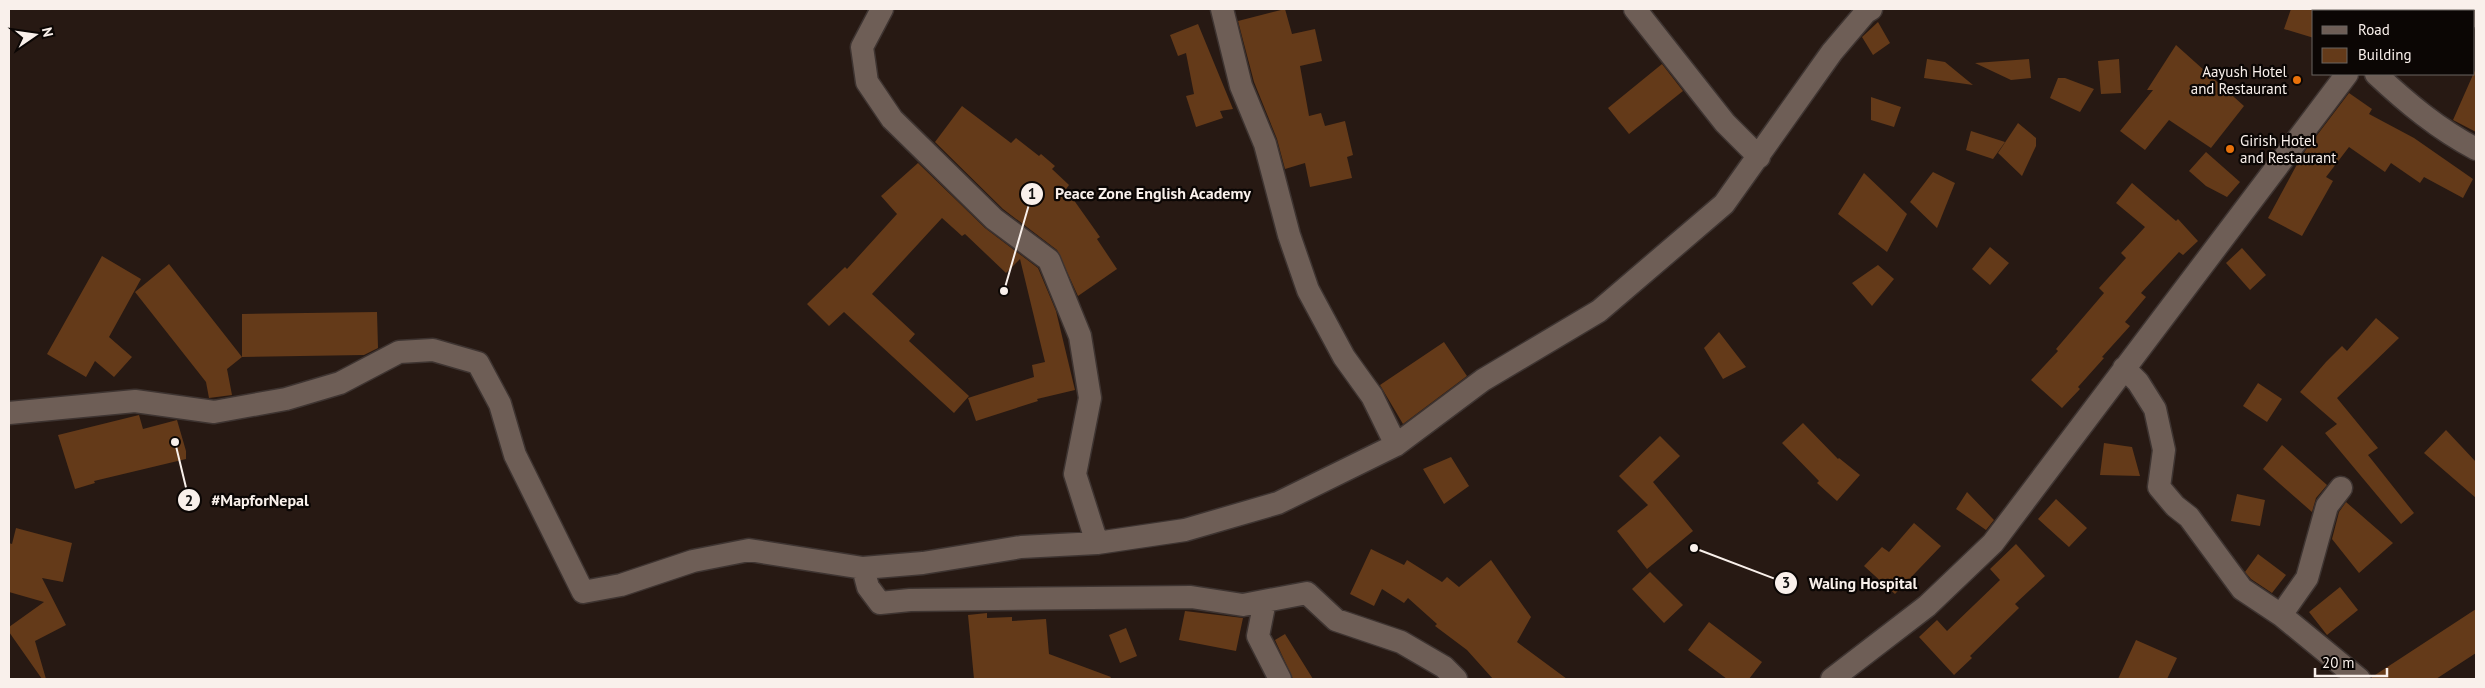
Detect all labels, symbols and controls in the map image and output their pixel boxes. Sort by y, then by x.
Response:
north arrow [10,10,60,60]
legend [2312,10,2475,75]
text: Road [2358,20,2390,39]
text: N [38,26,57,39]
text: Building [2358,45,2412,64]
place label: Aayush Hotel and Restaurant [2191,62,2288,98]
marker: Aayush Hotel and Restaurant [2291,74,2303,86]
place label: Girish Hotel and Restaurant [2240,131,2336,167]
marker: Girish Hotel and Restaurant [2224,143,2236,155]
callout: Peace Zone English Academy [1020,178,1262,209]
text: Peace Zone English Academy [1055,183,1251,203]
text: 1 [1028,184,1036,203]
callout: #MapforNepal [176,485,319,516]
text: #MapforNepal [211,490,309,510]
text: 2 [185,491,193,510]
callout: Waling Hospital [1774,568,1927,599]
text: 3 [1782,573,1790,592]
text: Waling Hospital [1809,573,1917,593]
scale bar [2315,646,2388,678]
text: 20 m [2322,653,2355,672]

